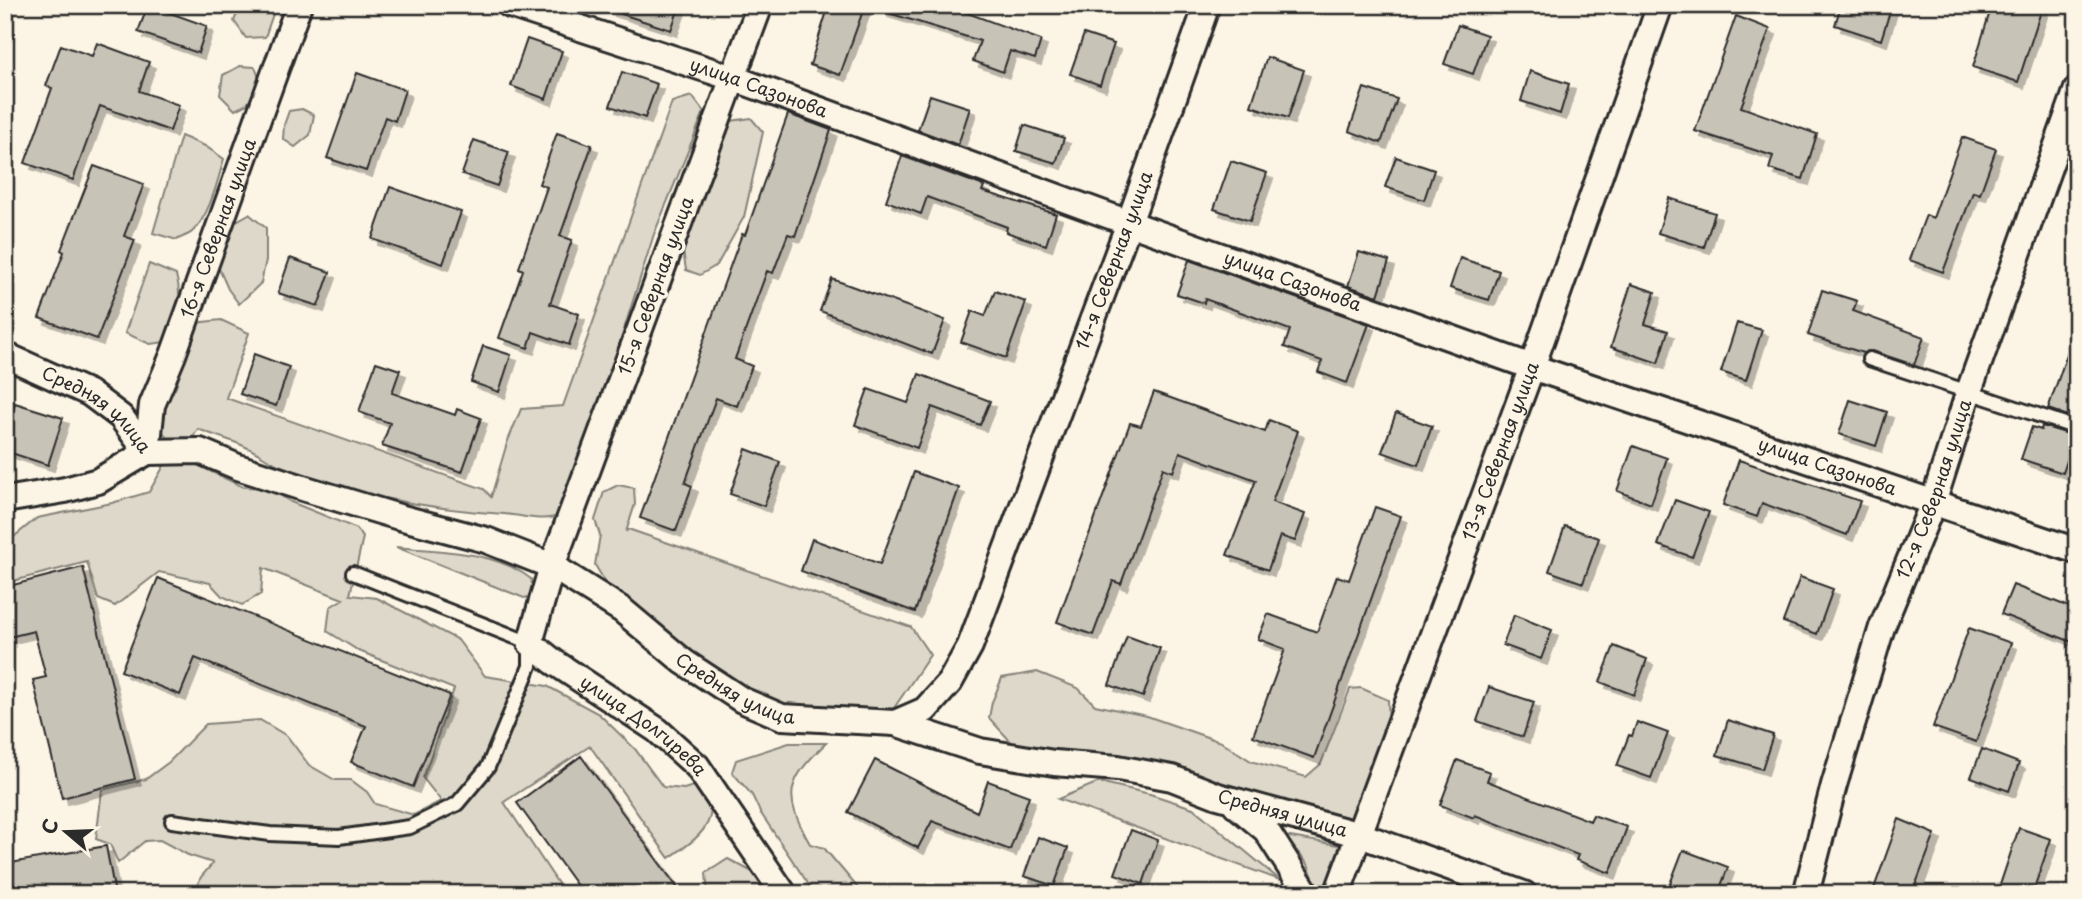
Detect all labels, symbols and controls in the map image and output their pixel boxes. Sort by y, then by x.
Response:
street label: улица Сазонова [687,50,833,124]
street label: 16-я Северная улица [172,134,262,322]
street label: 14-я Северная улица [1068,166,1159,353]
street label: 15-я Северная улица [610,192,700,379]
street label: улица Сазонова [1220,243,1366,317]
street label: 13-я Северная улица [1454,357,1545,544]
street label: Средняя улица [38,358,159,459]
street label: 12-я Северная улица [1888,395,1978,583]
street label: улица Сазонова [1755,429,1901,501]
street label: Средняя улица [670,645,796,730]
street label: улица Долгирева [575,668,715,781]
street label: Средняя улица [1215,782,1351,843]
north arrow [32,797,102,867]
text: С [33,815,65,837]

